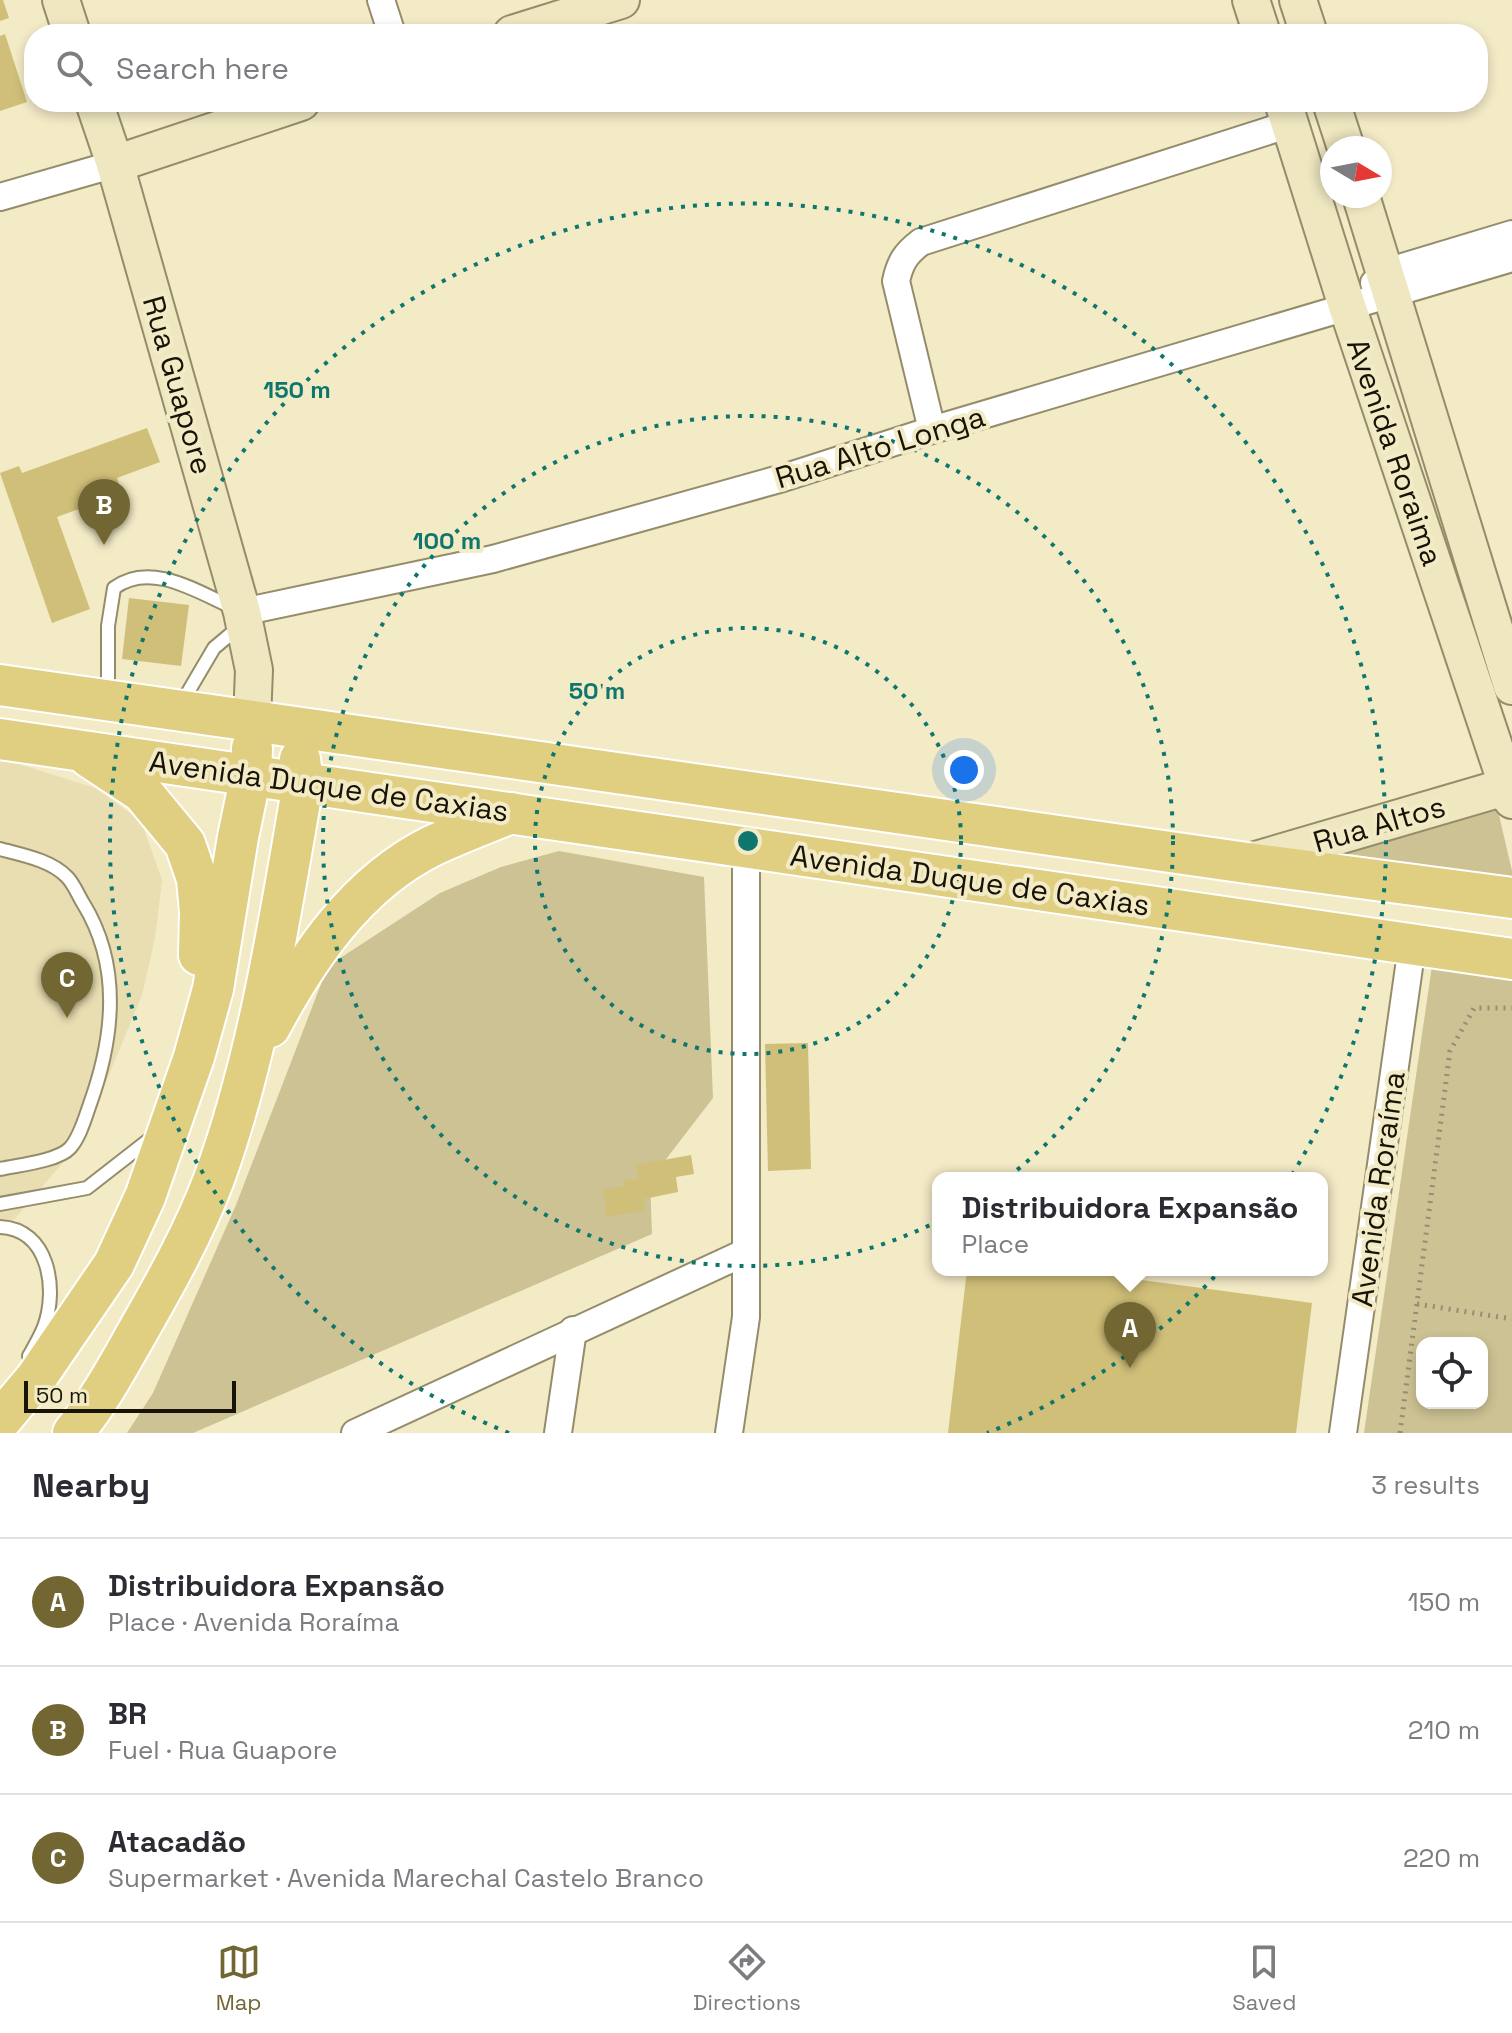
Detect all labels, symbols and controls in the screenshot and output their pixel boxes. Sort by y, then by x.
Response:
search box [24,24,1488,112]
icon: search [52,46,96,90]
text: Search here [116,49,289,88]
north arrow [1320,136,1392,208]
street label: Rua Guapore [134,291,222,479]
street label: Avenida Roraima [1338,333,1452,571]
text: 150 m [263,374,331,405]
street label: Rua Alto Longa [770,397,990,497]
pin: B [78,479,130,545]
text: 100 m [413,525,481,556]
text: 50 m [569,675,625,706]
street label: Avenida Duque de Caxias [147,741,511,831]
your location [944,750,984,790]
street label: Rua Altos [1308,787,1450,861]
centre of rings [734,827,762,855]
street label: Avenida Duque de Caxias [788,835,1152,925]
pin: C [41,952,93,1018]
street label: Avenida Roraíma [1342,1069,1414,1309]
popup [932,1172,1328,1276]
text: Distribuidora Expansão [962,1188,1298,1227]
text: Place [962,1227,1029,1261]
pin: A [1104,1302,1156,1368]
map controls [1416,1337,1488,1409]
button: locate [1416,1337,1488,1409]
scale bar [24,1377,236,1413]
text: 50 m [36,1381,88,1409]
text: Nearby [32,1464,150,1507]
text: 3 results [1371,1468,1480,1502]
text: Distribuidora Expansão [108,1566,445,1605]
text: A [50,1585,66,1619]
text: 150 m [1408,1585,1480,1619]
text: Place · Avenida Roraíma [108,1605,399,1639]
text: BR [108,1694,147,1733]
text: B [49,1713,67,1747]
text: 210 m [1408,1713,1480,1747]
text: Fuel · Rua Guapore [108,1733,337,1767]
text: Atacadão [108,1822,246,1861]
text: C [50,1841,66,1875]
text: 220 m [1403,1841,1480,1875]
text: Supermarket · Avenida Marechal Castelo Branco [108,1861,704,1895]
tab: Map [216,1940,262,2016]
tab: Directions [693,1940,801,2016]
tab: Saved [1232,1940,1296,2016]

